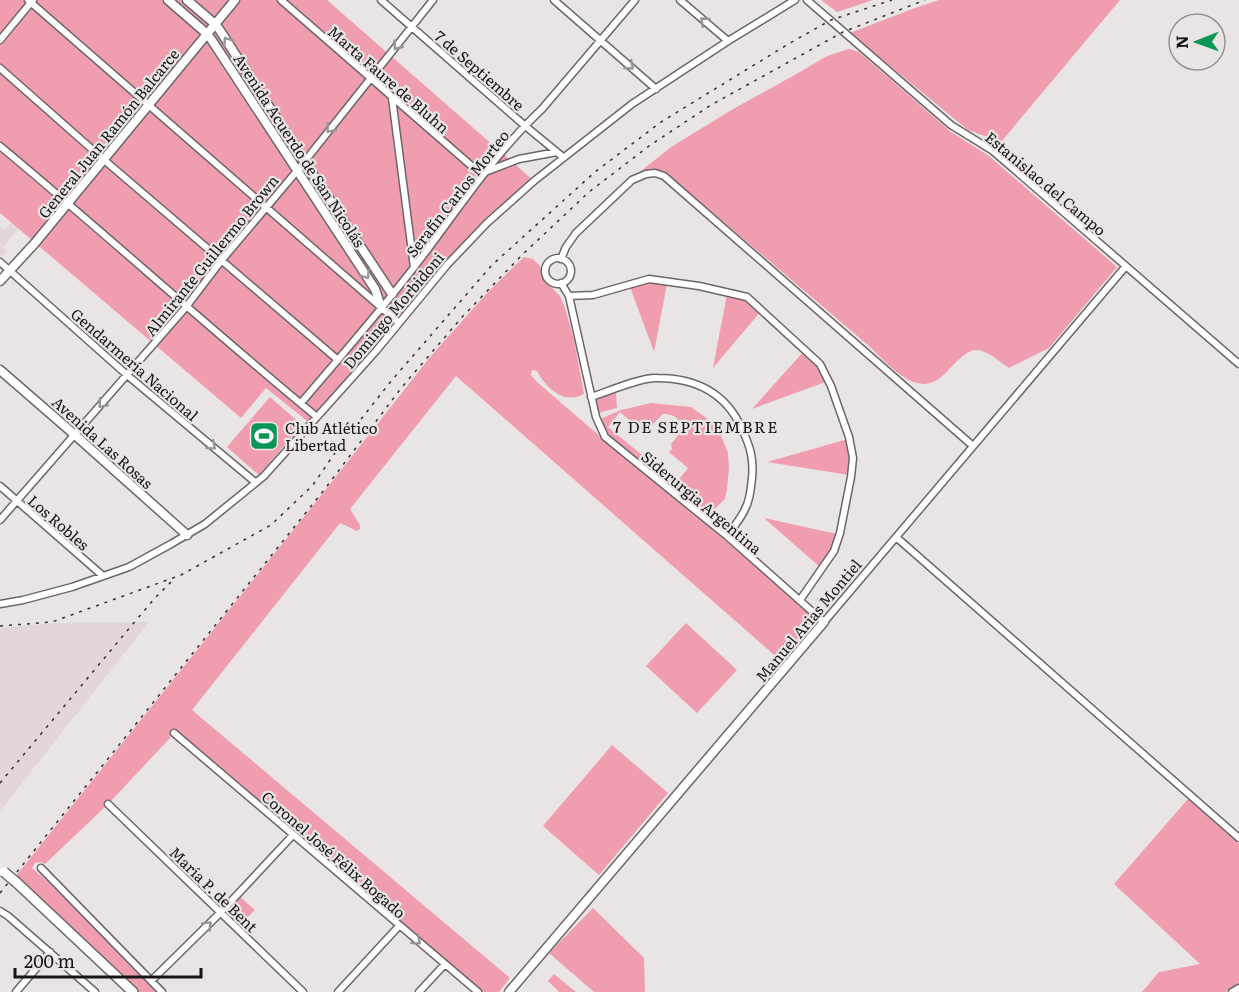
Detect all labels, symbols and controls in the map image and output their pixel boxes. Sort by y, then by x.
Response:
north arrow [1167,12,1227,72]
one-way arrow [700,17,711,28]
street label: Marta Faure de Bluhn [323,20,455,138]
street label: 7 de Septiembre [430,24,530,116]
text: N [1169,35,1193,49]
one-way arrow [223,37,234,48]
one-way arrow [393,39,404,50]
street label: General Juan Ramón Balcarce [32,43,184,223]
street label: Avenida Acuerdo de San Nicolás [229,49,371,251]
one-way arrow [623,59,634,70]
one-way arrow [326,122,337,133]
street label: Serafín Carlos Morteo [400,124,514,262]
street label: Estanislao del Campo [980,125,1112,241]
street label: Almirante Guillermo Brown [139,169,283,341]
street label: Domingo Morbidoni [337,247,449,373]
one-way arrow [358,269,370,279]
street label: Gendarmería Nacional [66,302,204,426]
street label: Avenida Las Rosas [47,390,159,494]
one-way arrow [98,397,109,408]
district label: 7 DE SEPTIEMBRE [613,414,779,438]
place label: Club Atlético Libertad [285,416,378,456]
sports icon: Club Atlético Libertad [248,420,280,452]
one-way arrow [205,439,216,450]
street label: Siderurgia Argentina [637,445,768,560]
street label: Los Robles [23,489,95,555]
street label: Manuel Arias Montiel [750,553,866,687]
street label: Coronel José Félix Bogado [257,785,411,923]
street label: María P. de Bent [165,841,263,937]
one-way arrow [200,922,211,933]
one-way arrow [410,934,421,945]
scale bar [15,941,201,979]
text: 200 m [24,947,75,974]

